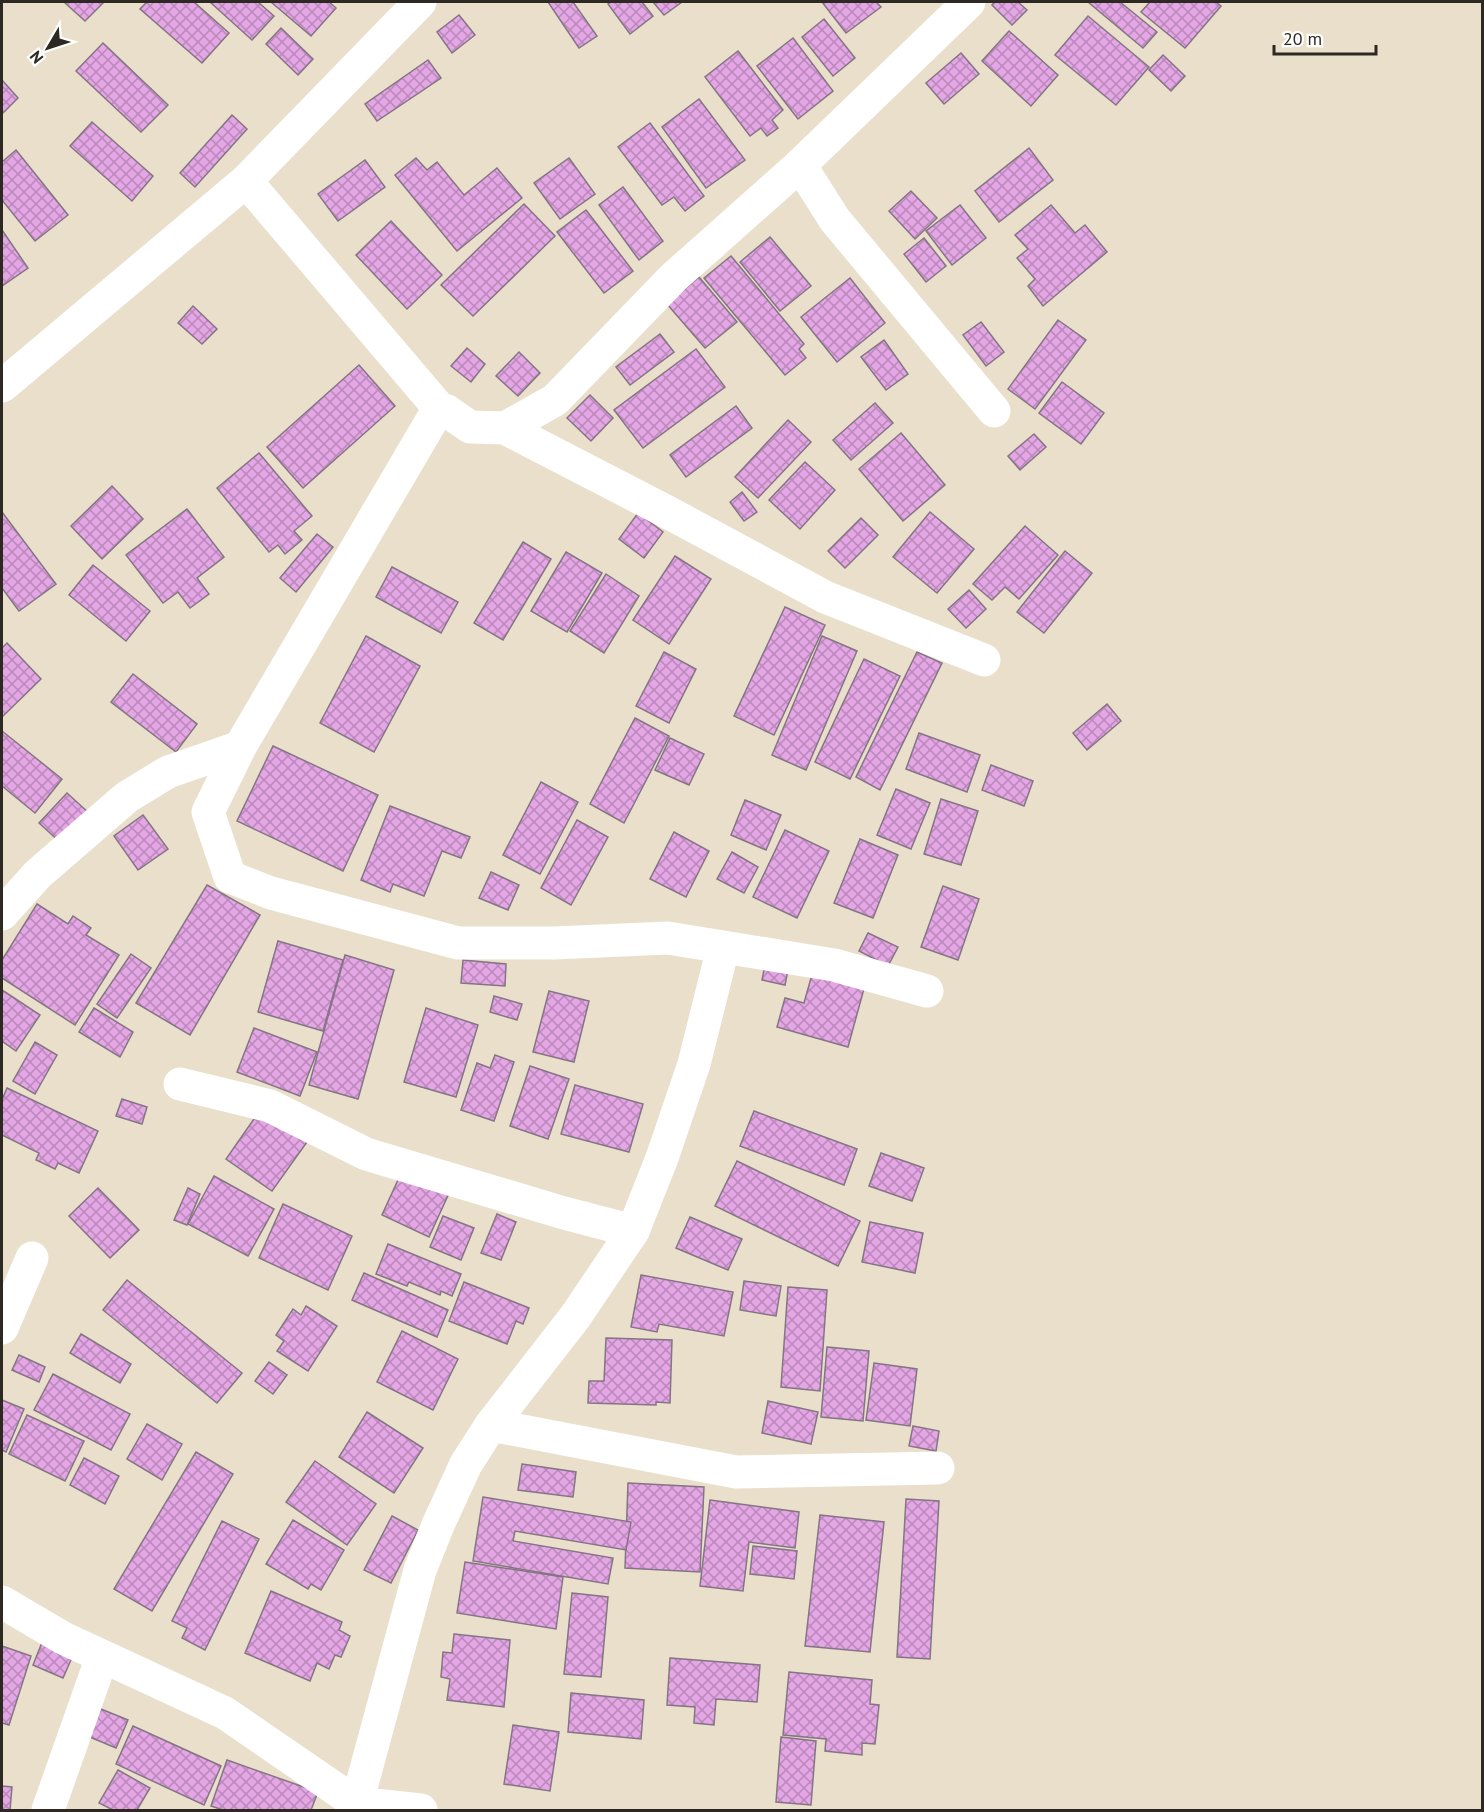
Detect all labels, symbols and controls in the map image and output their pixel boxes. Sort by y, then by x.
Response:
north arrow [18,18,78,78]
scale bar [1274,18,1376,56]
text: 20 m [1283,27,1322,50]
text: N [25,47,47,68]

